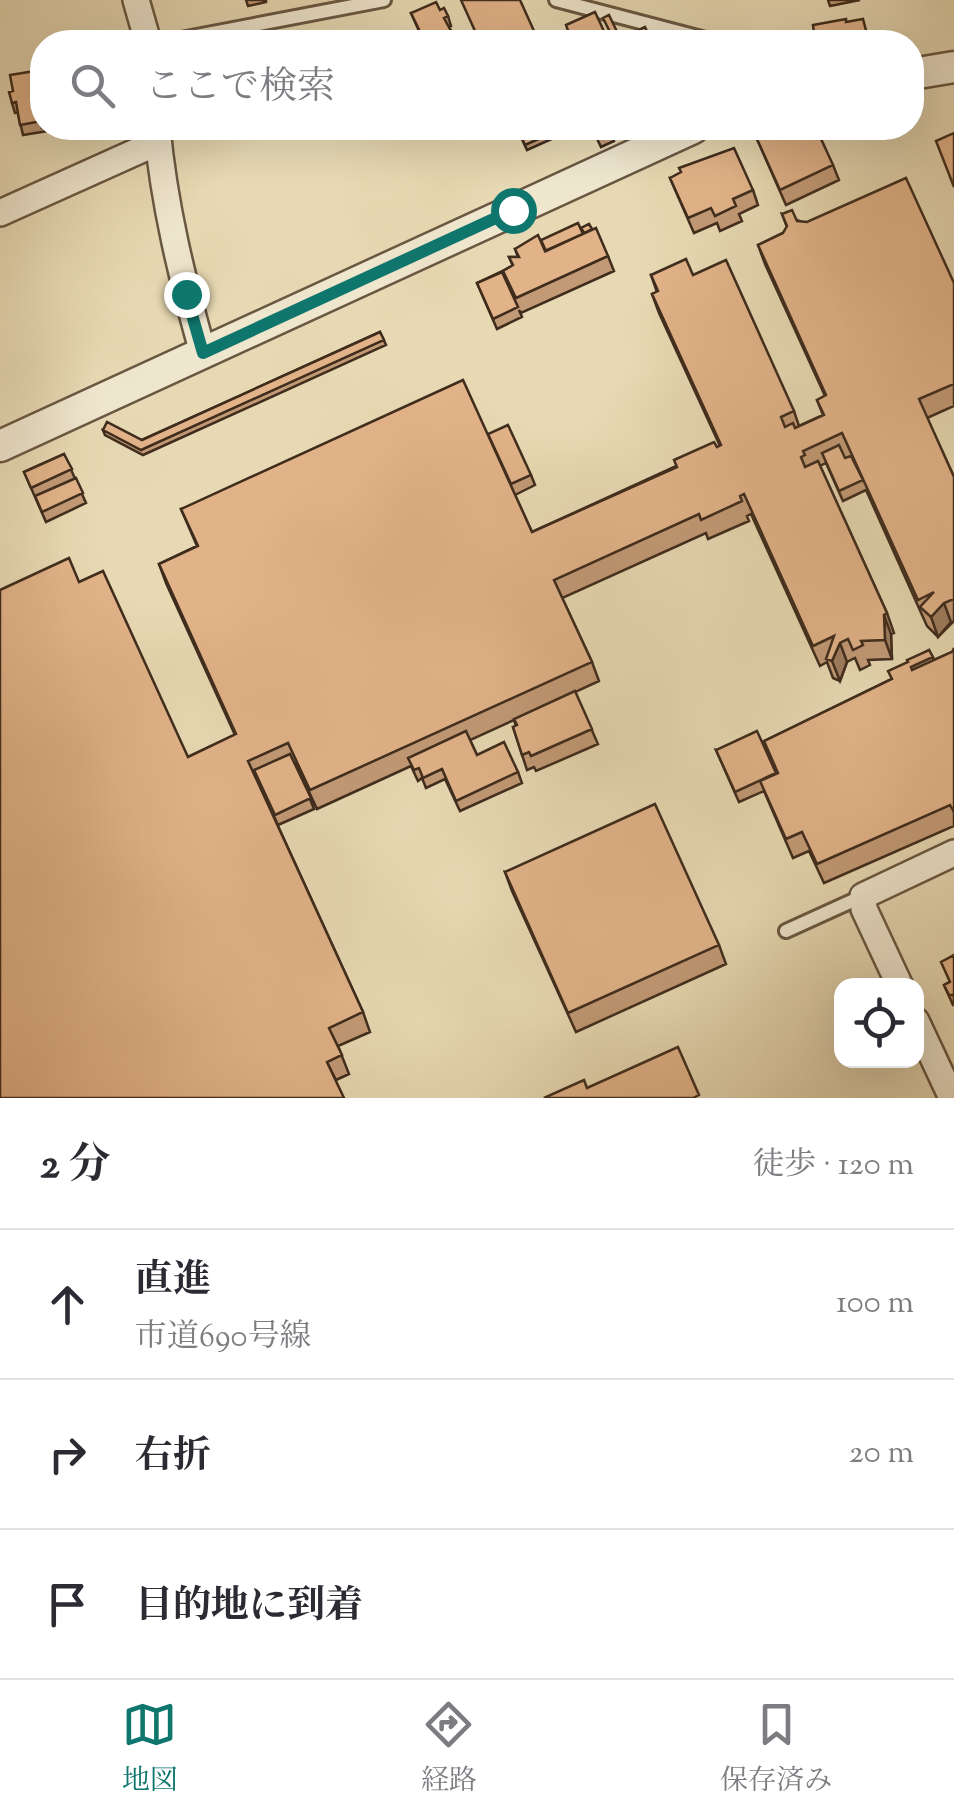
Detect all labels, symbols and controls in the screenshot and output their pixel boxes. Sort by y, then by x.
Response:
search box [30,30,924,140]
icon: search [65,58,120,113]
text: ここで検索 [145,62,335,116]
route start [491,188,537,234]
route end [164,272,210,318]
map controls [834,978,924,1068]
button: locate [834,978,924,1068]
text: 2 分 [40,1137,111,1197]
text: 徒歩 · 120 m [752,1143,914,1189]
text: 直進 [135,1255,211,1309]
icon: ahead [40,1277,95,1332]
text: 100 m [836,1281,914,1327]
text: 市道690号線 [135,1315,311,1361]
icon: right [40,1427,95,1482]
text: 右折 [135,1431,211,1485]
text: 20 m [849,1431,914,1477]
icon: arrive [40,1577,95,1632]
text: 目的地に到着 [135,1581,363,1635]
tab: 地図 [122,1697,178,1802]
tab: 経路 [421,1697,477,1802]
tab: 保存済み [720,1697,832,1802]

